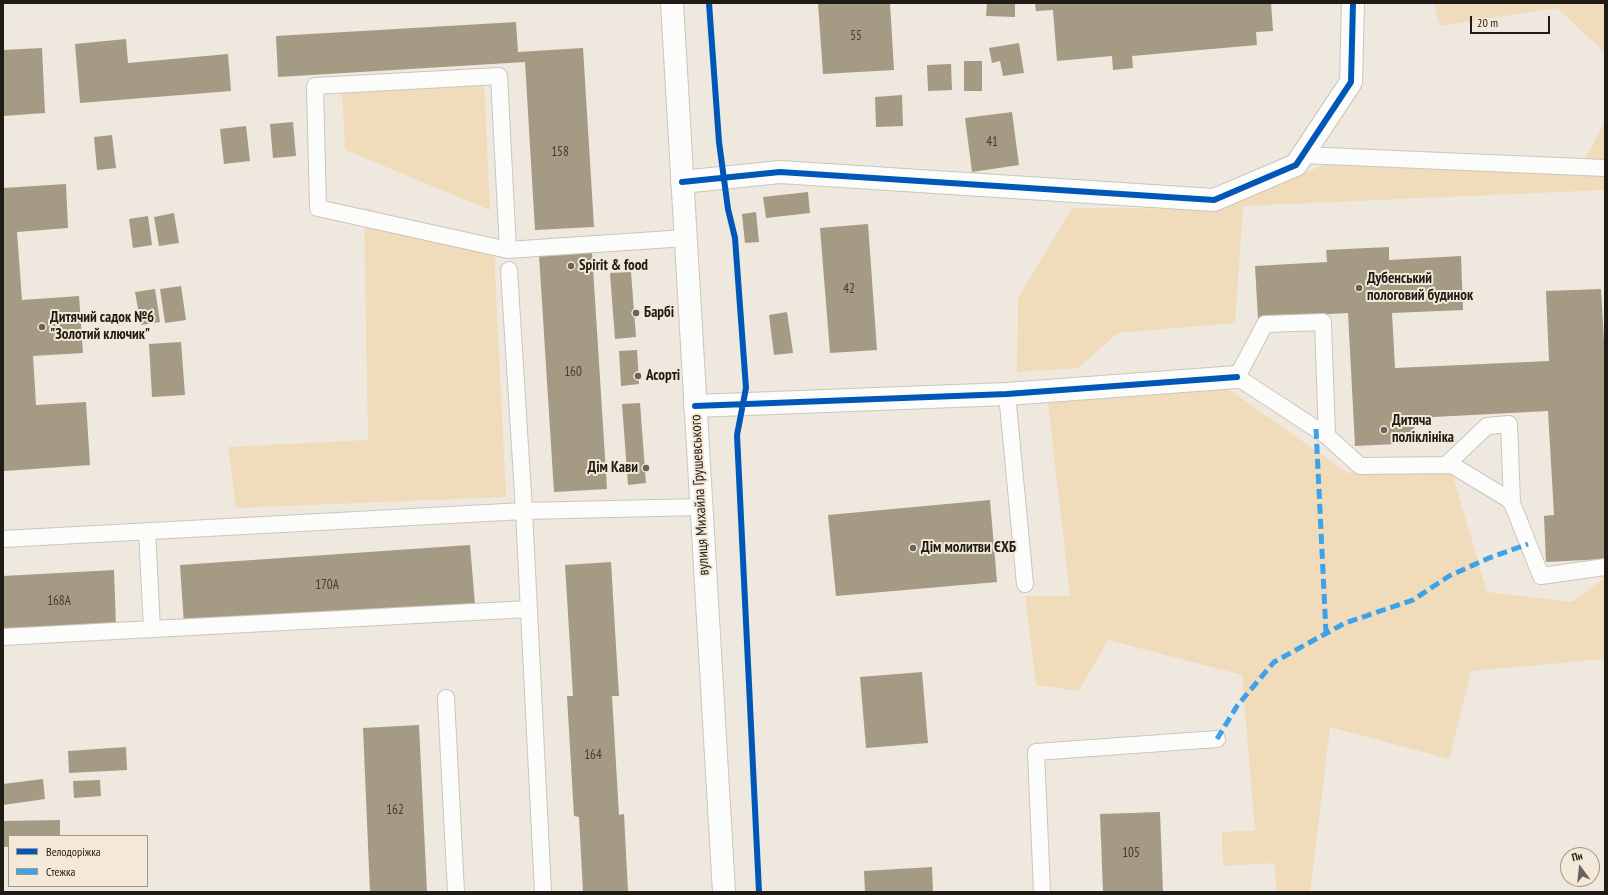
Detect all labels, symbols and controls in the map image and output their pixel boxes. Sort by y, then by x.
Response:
scale bar [1472,8,1552,34]
text: 20 m [1477,15,1498,30]
house number: 55 [850,28,862,44]
house number: 41 [986,134,998,150]
house number: 158 [551,144,569,160]
place label: Spirit & food [579,257,648,275]
marker: Spirit & food [566,261,576,271]
place label: Дубенський пологовий будинок [1367,270,1473,305]
house number: 42 [843,281,855,297]
marker: Дубенський пологовий будинок [1354,283,1364,293]
place label: Барбі [644,304,674,322]
marker: Барбі [631,308,641,318]
place label: Дитячий садок №6 "Золотий ключик" [50,309,154,344]
marker: Дитячий садок №6 "Золотий ключик" [37,322,47,332]
house number: 160 [564,364,582,380]
place label: Асорті [646,367,680,385]
marker: Асорті [633,371,643,381]
place label: Дитяча поліклініка [1392,412,1454,447]
street label: вулиця Михайла Грушевського [687,414,713,576]
marker: Дитяча поліклініка [1379,425,1389,435]
place label: Дім Кави [588,459,638,477]
marker: Дім Кави [641,463,651,473]
place label: Дім молитви ЄХБ [921,539,1016,557]
marker: Дім молитви ЄХБ [908,543,918,553]
house number: 170А [315,577,339,593]
house number: 168А [47,593,71,609]
house number: 164 [584,747,602,763]
house number: 162 [386,802,404,818]
legend [8,835,148,887]
text: Велодоріжка [46,844,101,859]
house number: 105 [1122,845,1140,861]
north arrow [1560,847,1600,887]
text: Пн [1570,848,1584,865]
text: Стежка [46,864,75,879]

